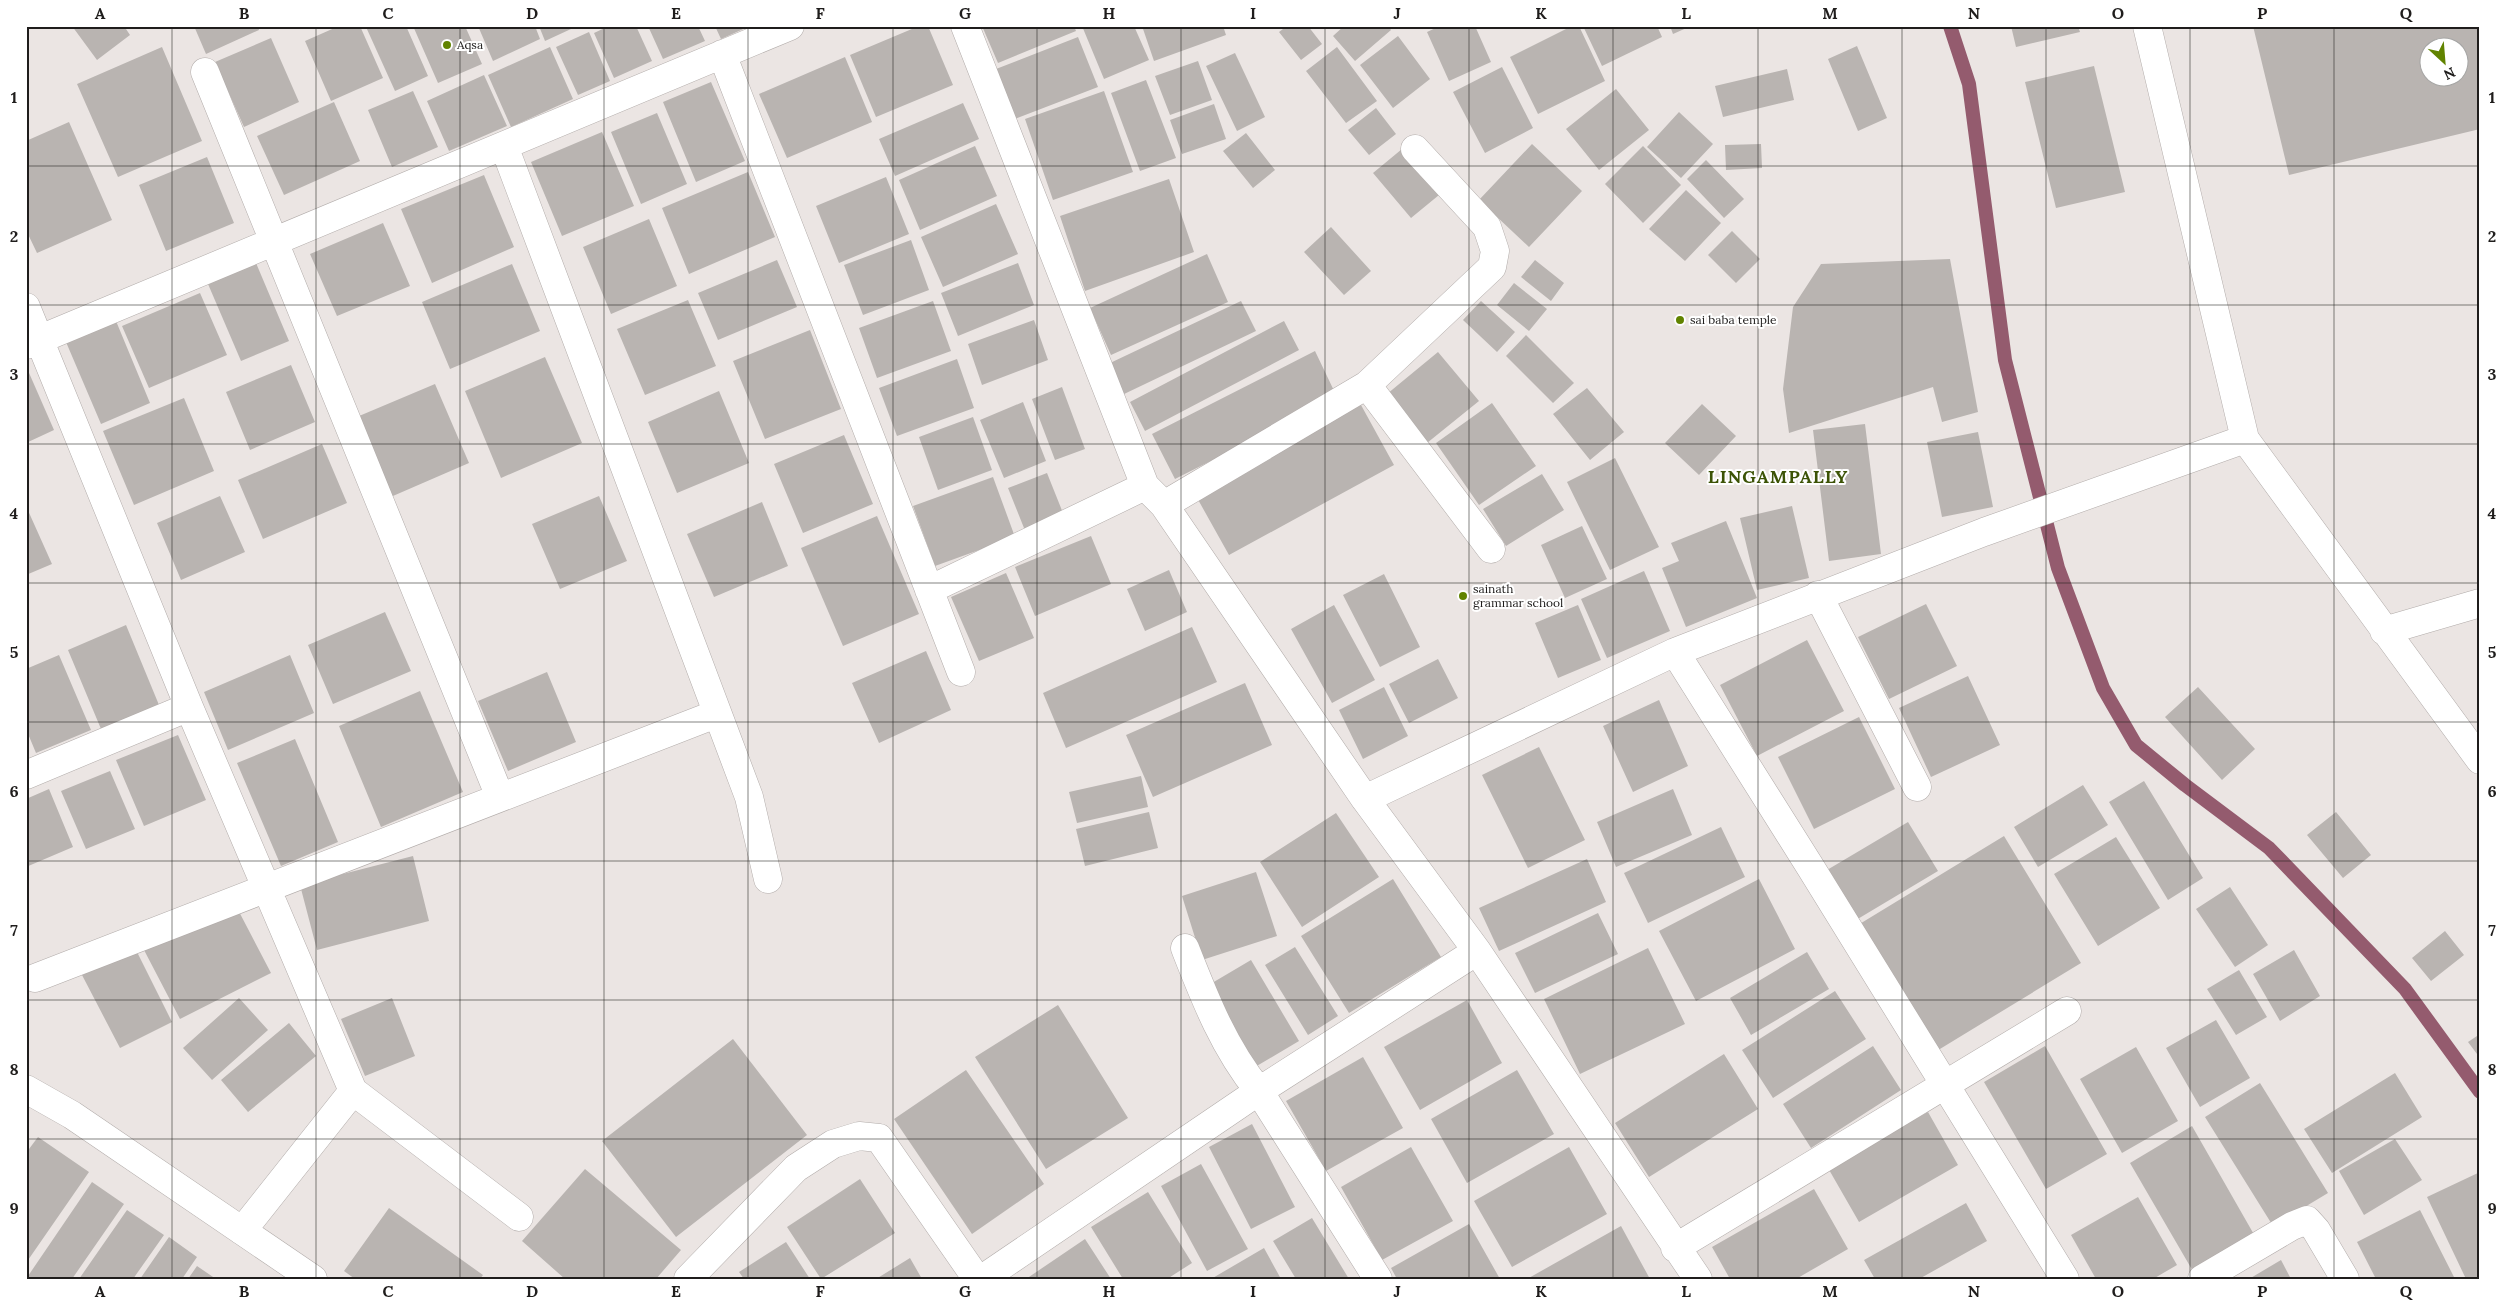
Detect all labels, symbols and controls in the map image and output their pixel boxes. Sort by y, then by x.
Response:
text: A [95,3,106,23]
text: B [239,3,250,23]
text: C [382,3,394,23]
text: D [526,3,538,23]
text: E [671,3,681,23]
text: F [815,3,825,23]
text: G [959,3,971,23]
text: H [1103,3,1116,23]
text: I [1250,3,1256,23]
text: J [1393,3,1401,23]
text: K [1535,3,1547,23]
text: L [1681,3,1691,23]
text: M [1822,3,1838,23]
text: N [1968,3,1980,23]
text: O [2112,3,2124,23]
text: P [2257,3,2267,23]
text: Q [2400,3,2413,23]
place label: Aqsa [456,37,483,52]
north arrow [2418,38,2468,88]
marker: Aqsa [441,39,453,51]
text: N [2441,63,2459,84]
text: 1 [11,87,17,107]
text: 1 [2489,87,2495,107]
text: 2 [10,226,18,246]
text: 2 [2488,226,2496,246]
place label: sai baba temple [1690,312,1777,327]
marker: sai baba temple [1674,314,1686,326]
text: 3 [10,364,19,384]
text: 3 [2488,364,2497,384]
district label: LINGAMPALLY [1708,465,1848,488]
text: 4 [10,503,19,523]
text: 4 [2488,503,2497,523]
place label: sainath grammar school [1473,581,1563,610]
marker: sainath grammar school [1457,590,1469,602]
text: 5 [10,642,19,662]
text: 5 [2488,642,2497,662]
text: 6 [9,781,19,801]
text: 6 [2487,781,2497,801]
text: 7 [10,920,18,940]
text: 7 [2488,920,2496,940]
text: 8 [9,1059,19,1079]
text: 8 [2487,1059,2497,1079]
text: 9 [9,1198,19,1218]
text: 9 [2487,1198,2497,1218]
text: A [95,1281,106,1301]
text: B [239,1281,250,1301]
text: C [382,1281,394,1301]
text: D [526,1281,538,1301]
text: E [671,1281,681,1301]
text: F [815,1281,825,1301]
text: G [959,1281,971,1301]
text: H [1103,1281,1116,1301]
text: I [1250,1281,1256,1301]
text: J [1393,1281,1401,1301]
text: K [1535,1281,1547,1301]
text: L [1681,1281,1691,1301]
text: M [1822,1281,1838,1301]
text: N [1968,1281,1980,1301]
text: O [2112,1281,2124,1301]
text: P [2257,1281,2267,1301]
text: Q [2400,1281,2413,1301]

